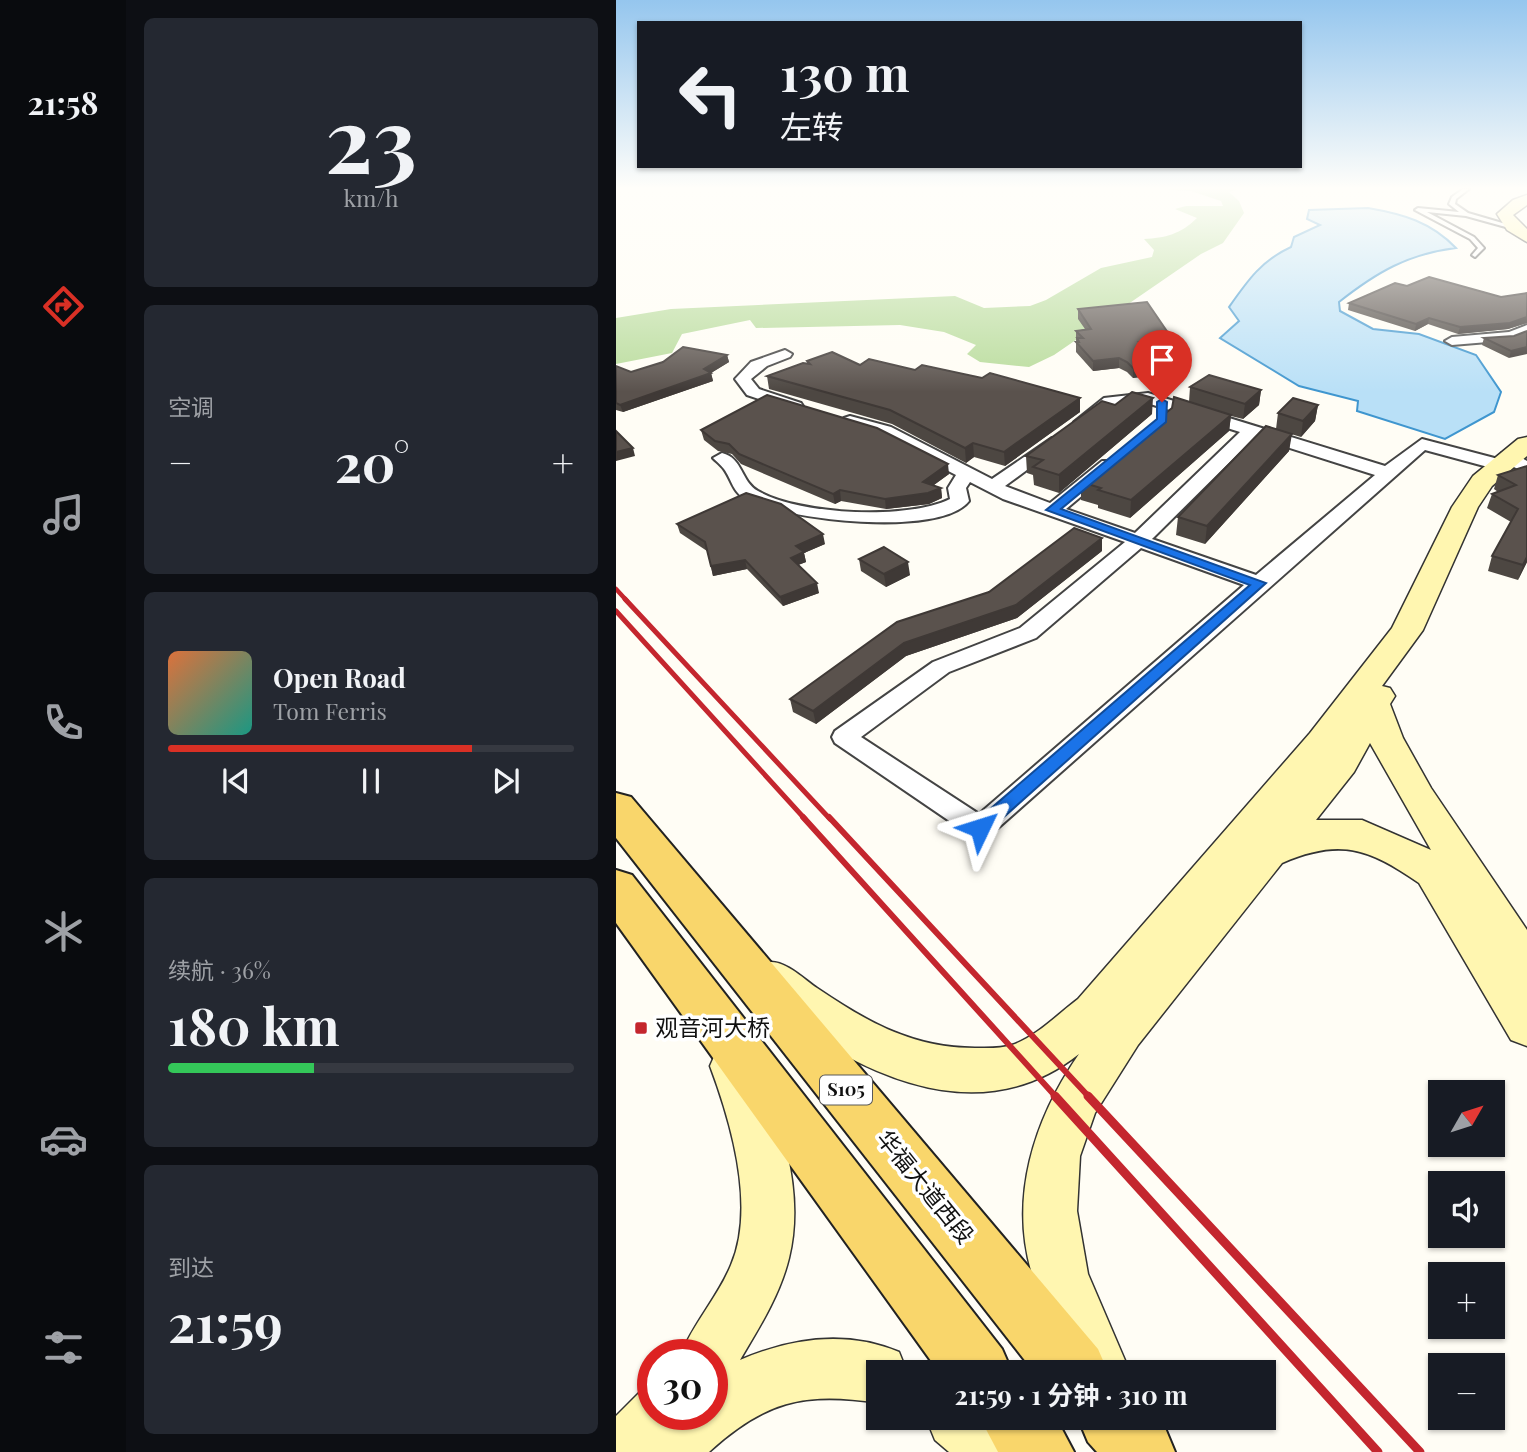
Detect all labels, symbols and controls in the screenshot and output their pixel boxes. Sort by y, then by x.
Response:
text: 130 m [780,39,910,104]
icon: left [665,49,756,140]
text: 23 [325,76,417,197]
text: 21:58 [28,80,98,123]
text: 左转 [780,104,844,147]
text: km/h [343,182,399,213]
icon: directions [39,282,88,331]
pin [1132,330,1192,402]
icon: arrive [1143,341,1181,379]
text: 空调 [168,391,214,422]
text: 20° [335,427,410,496]
text: − [168,436,193,487]
text: + [552,436,574,487]
icon: music [39,490,88,539]
text: Open Road [273,660,406,695]
text: Tom Ferris [273,695,387,726]
icon: phone [39,698,88,747]
icon: previous [217,762,255,800]
icon: pause [352,762,390,800]
icon: next [487,762,525,800]
position arrow [943,791,1017,865]
icon: climate [39,907,88,956]
text: 续航 · 36% [168,954,271,985]
text: 180 km [168,990,340,1059]
place label: 观音河大桥 [655,1011,770,1042]
marker: 观音河大桥 [633,1020,649,1036]
road number: S105 [820,1076,872,1105]
north arrow [1428,1080,1505,1157]
map controls [1428,1080,1505,1430]
icon: car [39,1115,88,1164]
street label: 华福大道西段 [871,1123,982,1249]
button: sound [1428,1171,1505,1248]
text: 到达 [168,1251,214,1282]
button: + [1428,1262,1505,1339]
text: 21:59 [168,1287,283,1356]
icon: filters [39,1323,88,1372]
speed limit sign: 30 [637,1339,728,1430]
button: − [1428,1353,1505,1430]
text: 21:59 · 1 分钟 · 310 m [955,1377,1187,1412]

